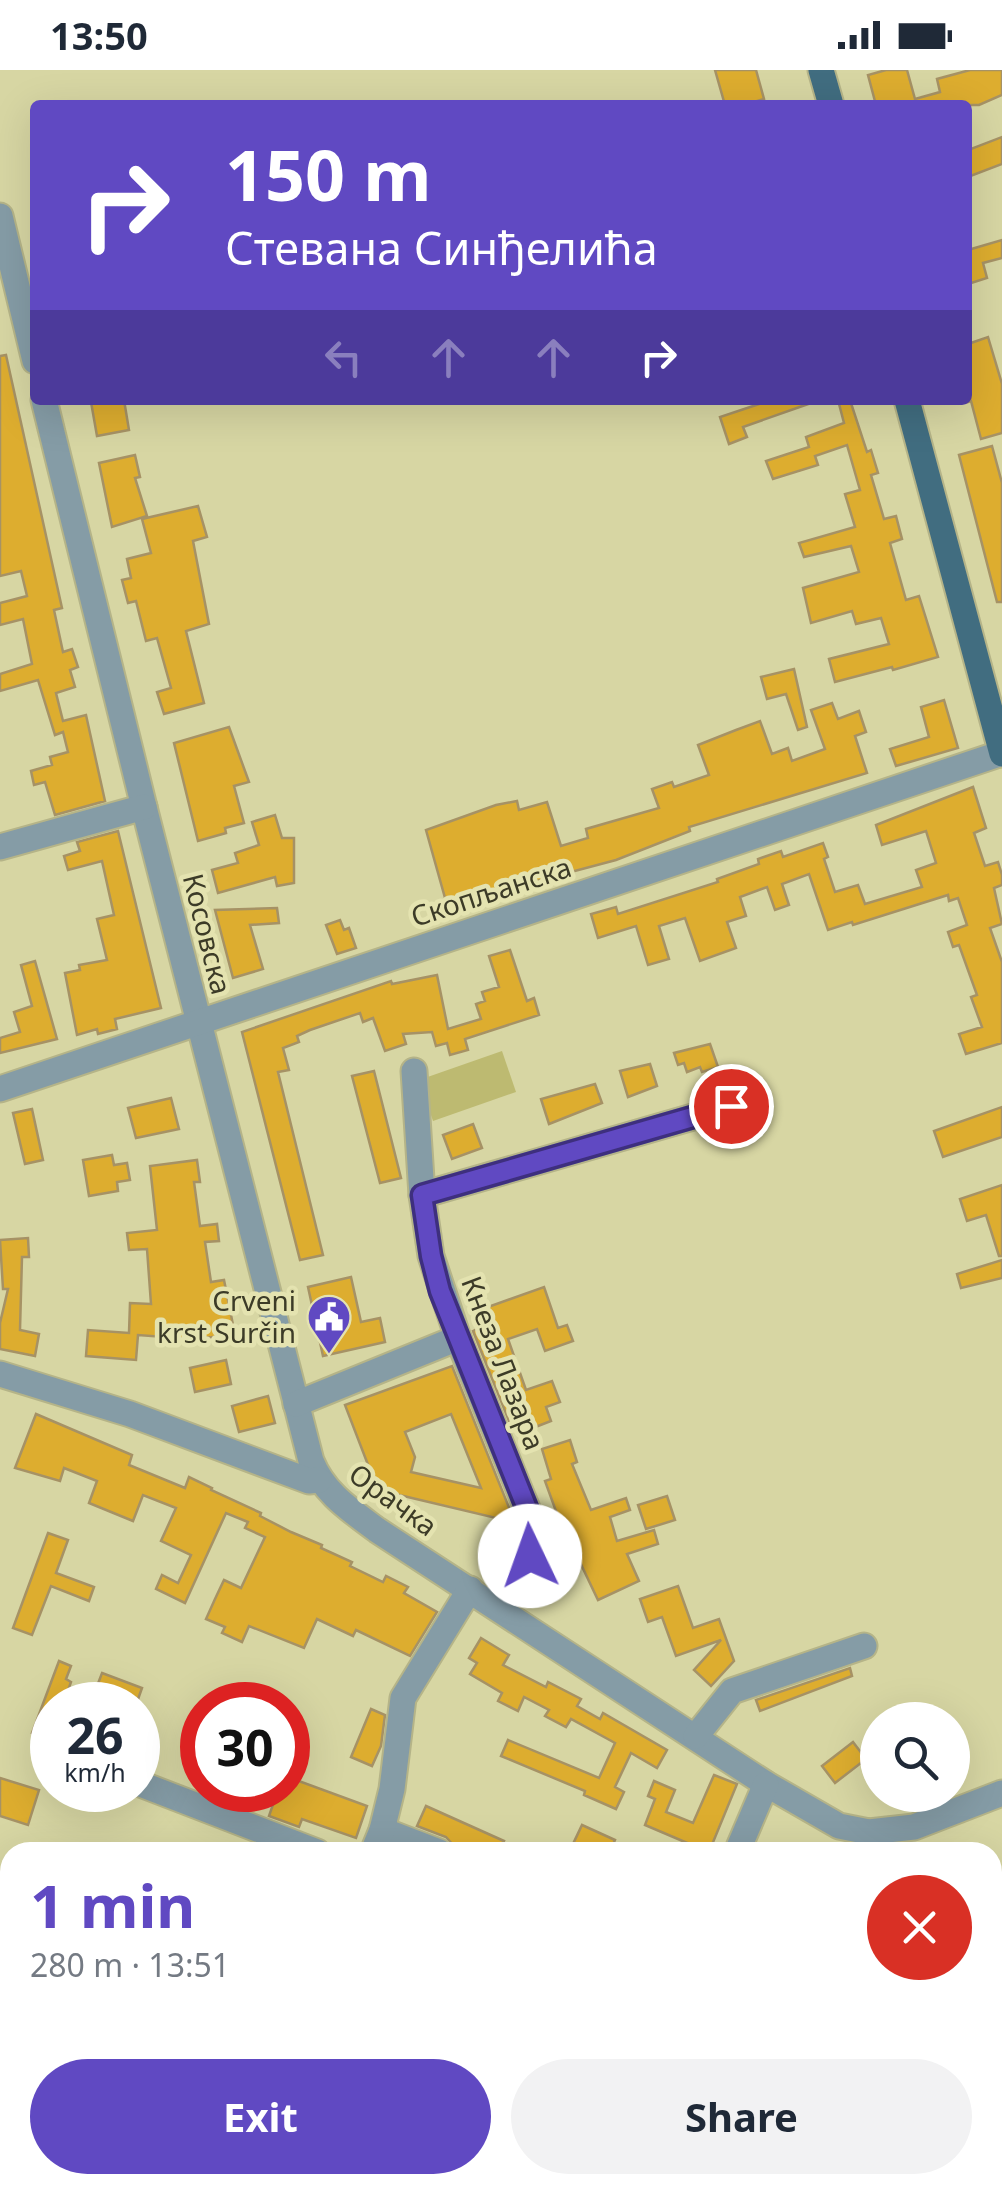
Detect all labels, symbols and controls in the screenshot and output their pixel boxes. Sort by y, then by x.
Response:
text: 13:50 [50,9,148,61]
text: 150 m [225,126,432,222]
icon: right [60,140,190,270]
text: Стевана Синђелића [225,217,658,278]
icon: left [316,330,371,385]
icon: ahead [421,330,476,385]
icon: ahead [526,330,581,385]
icon: right [631,330,686,385]
street label: Скопљанска [406,847,576,935]
street label: Косовска [175,869,241,998]
pin [689,1064,774,1149]
icon: arrive [704,1079,759,1134]
street label: Кнеза Лазара [453,1270,555,1455]
place label: Crveni krst Surčin [157,1281,296,1351]
public building icon: Crveni krst Surčin [306,1294,352,1355]
street label: Орачка [342,1454,445,1544]
position arrow [478,1504,582,1608]
speed limit sign: 30 [180,1682,310,1812]
text: 26 [66,1701,124,1769]
map controls [860,1702,970,1812]
button: search [860,1702,970,1812]
text: km/h [64,1755,126,1789]
text: 1 min [30,1864,195,1946]
button: close [867,1875,972,1980]
text: 280 m · 13:51 [30,1943,230,1986]
button: Exit [30,2059,491,2174]
button: Share [511,2059,972,2174]

